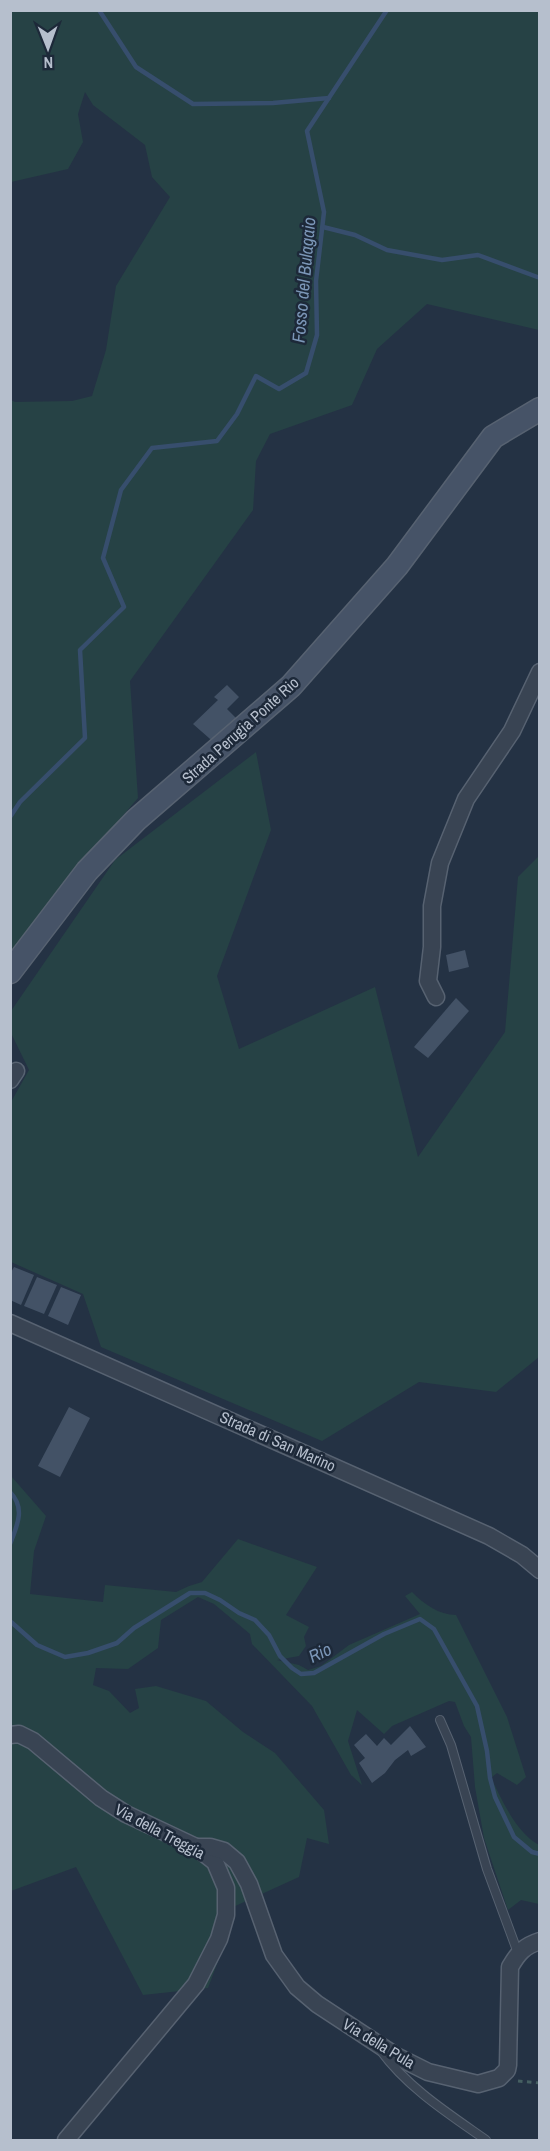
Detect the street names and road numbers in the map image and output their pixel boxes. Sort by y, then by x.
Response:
street label: Strada Perugia Ponte Rio [177,672,303,788]
street label: Strada di San Marino [217,1406,339,1476]
street label: Via della Treggia [111,1798,209,1864]
street label: Via della Pula [339,2013,420,2074]

